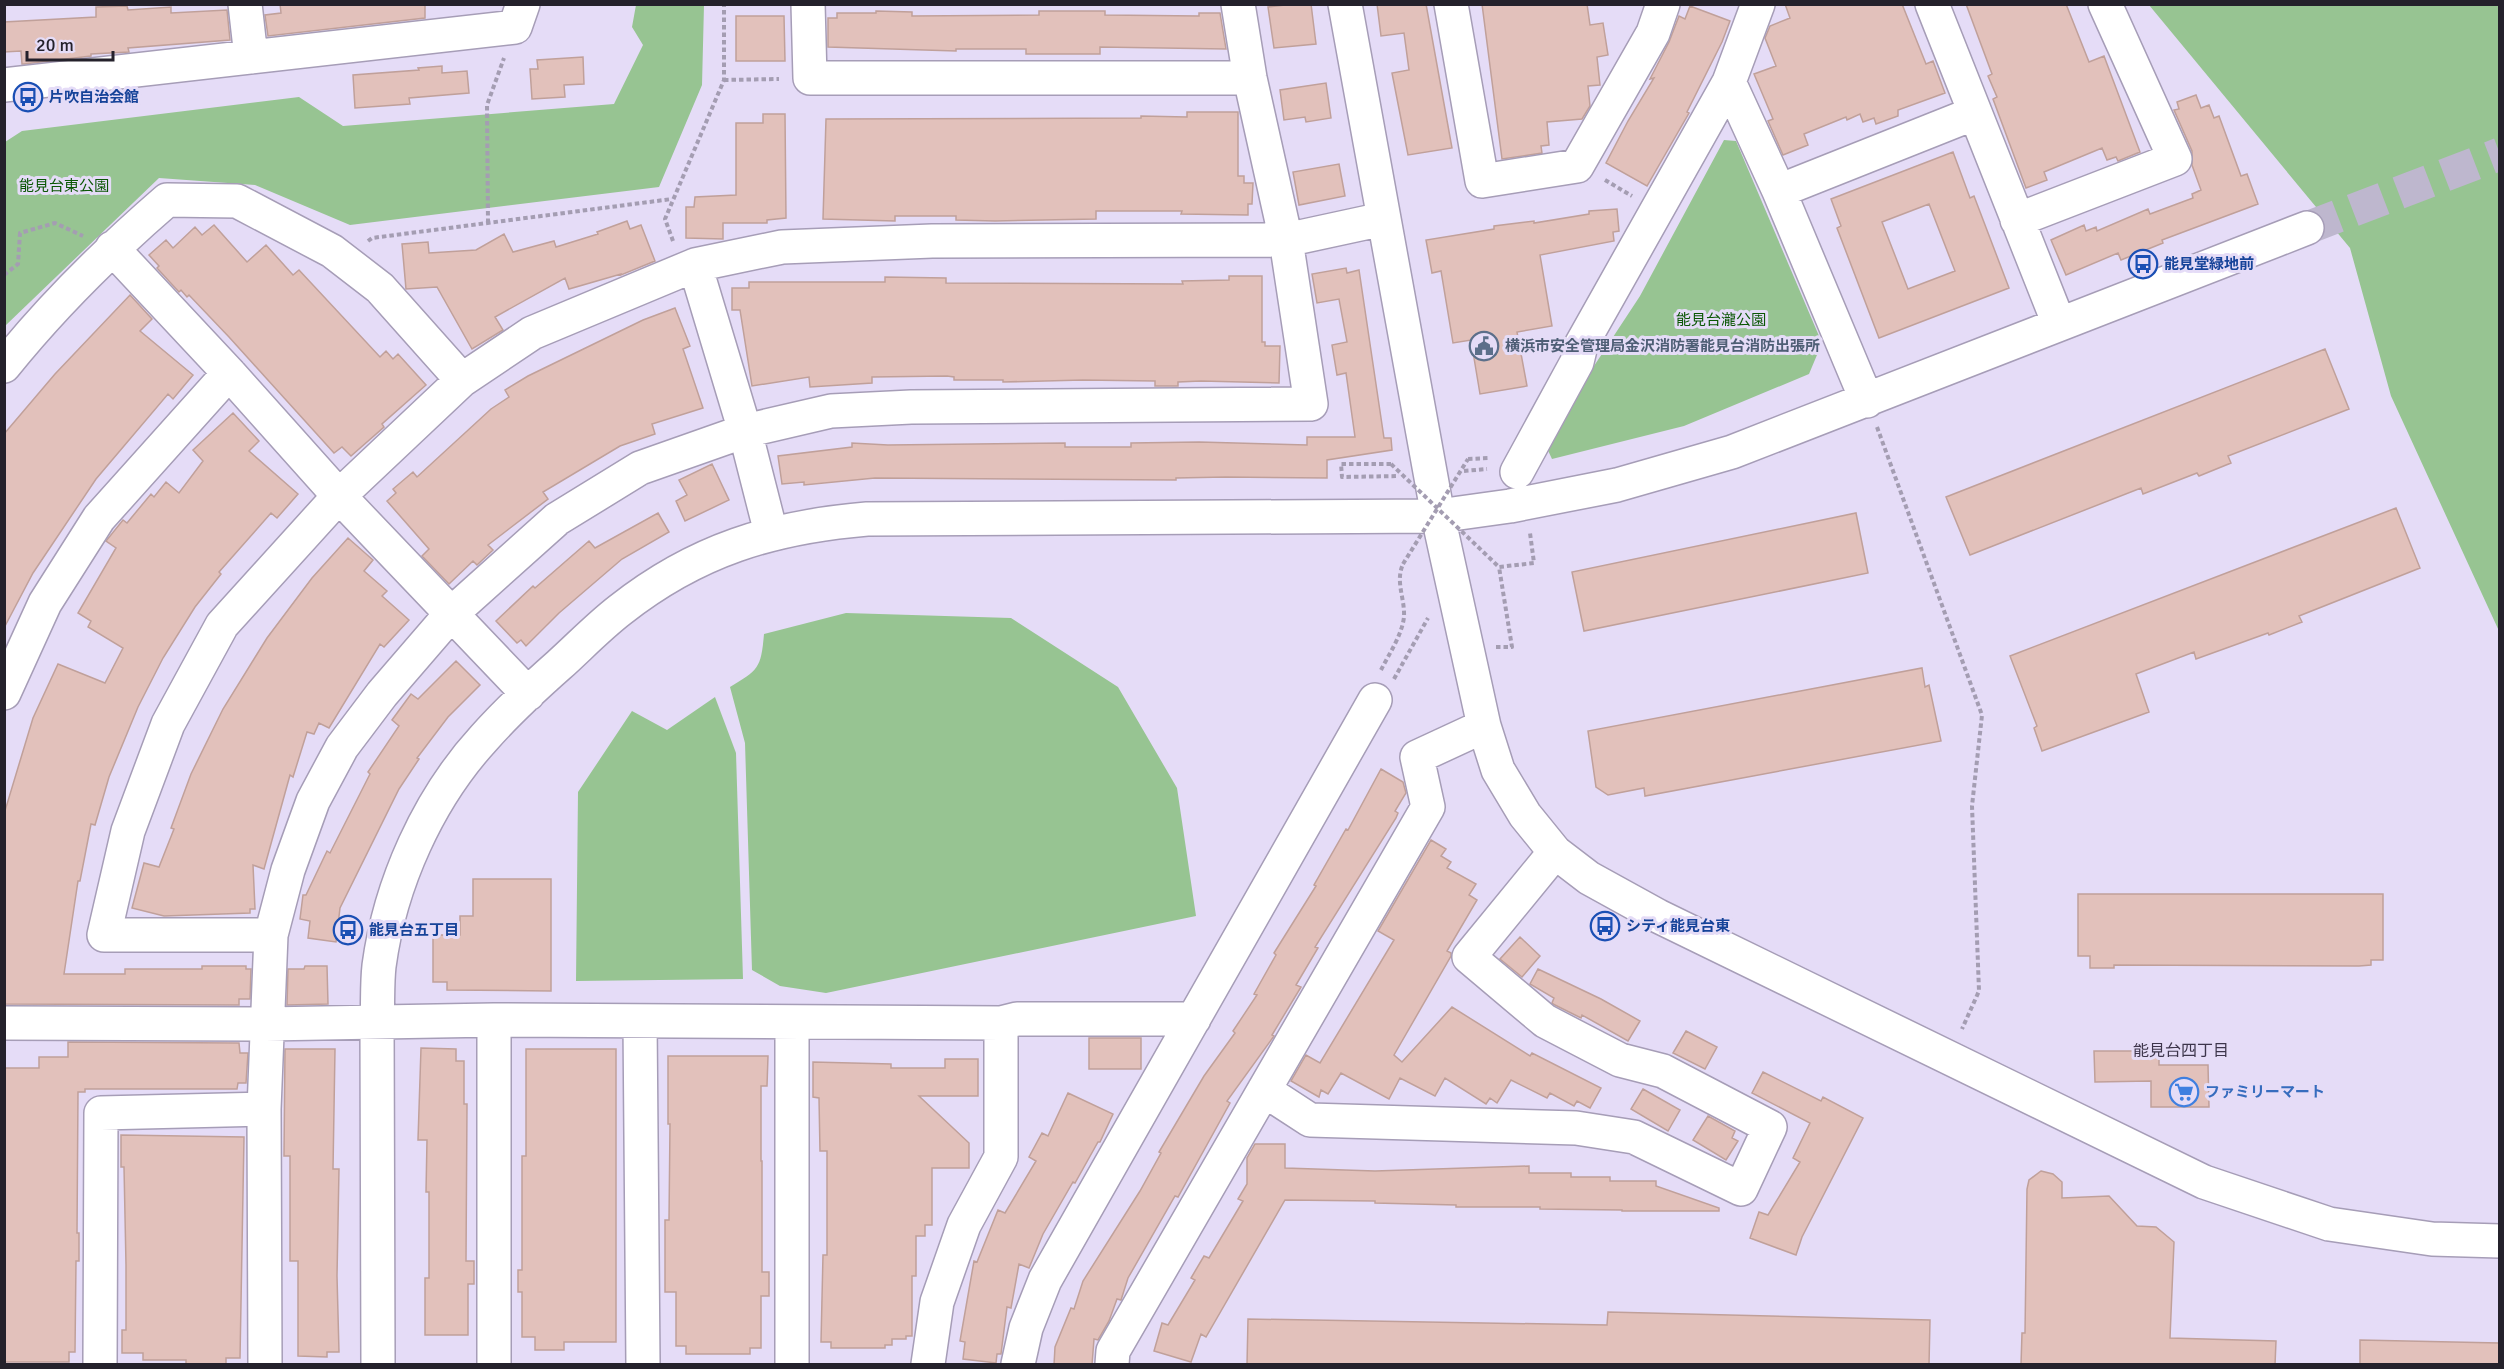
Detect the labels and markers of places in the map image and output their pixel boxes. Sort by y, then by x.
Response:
bus stop icon: 片吹自治会館 [12,81,44,113]
place label: 片吹自治会館 [49,88,139,106]
bus stop icon: 能見堂緑地前 [2127,248,2159,280]
place label: 能見堂緑地前 [2164,255,2254,273]
public building icon: 横浜市安全管理局金沢消防署能見台消防出張所 [1468,330,1500,362]
place label: 横浜市安全管理局金沢消防署能見台消防出張所 [1505,337,1820,355]
bus stop icon: シティ能見台東 [1589,910,1621,942]
bus stop icon: 能見台五丁目 [332,914,364,946]
place label: シティ能見台東 [1626,917,1730,935]
place label: 能見台五丁目 [369,921,459,939]
supermarket icon: ファミリーマート [2168,1076,2200,1108]
place label: ファミリーマート [2205,1083,2325,1101]

